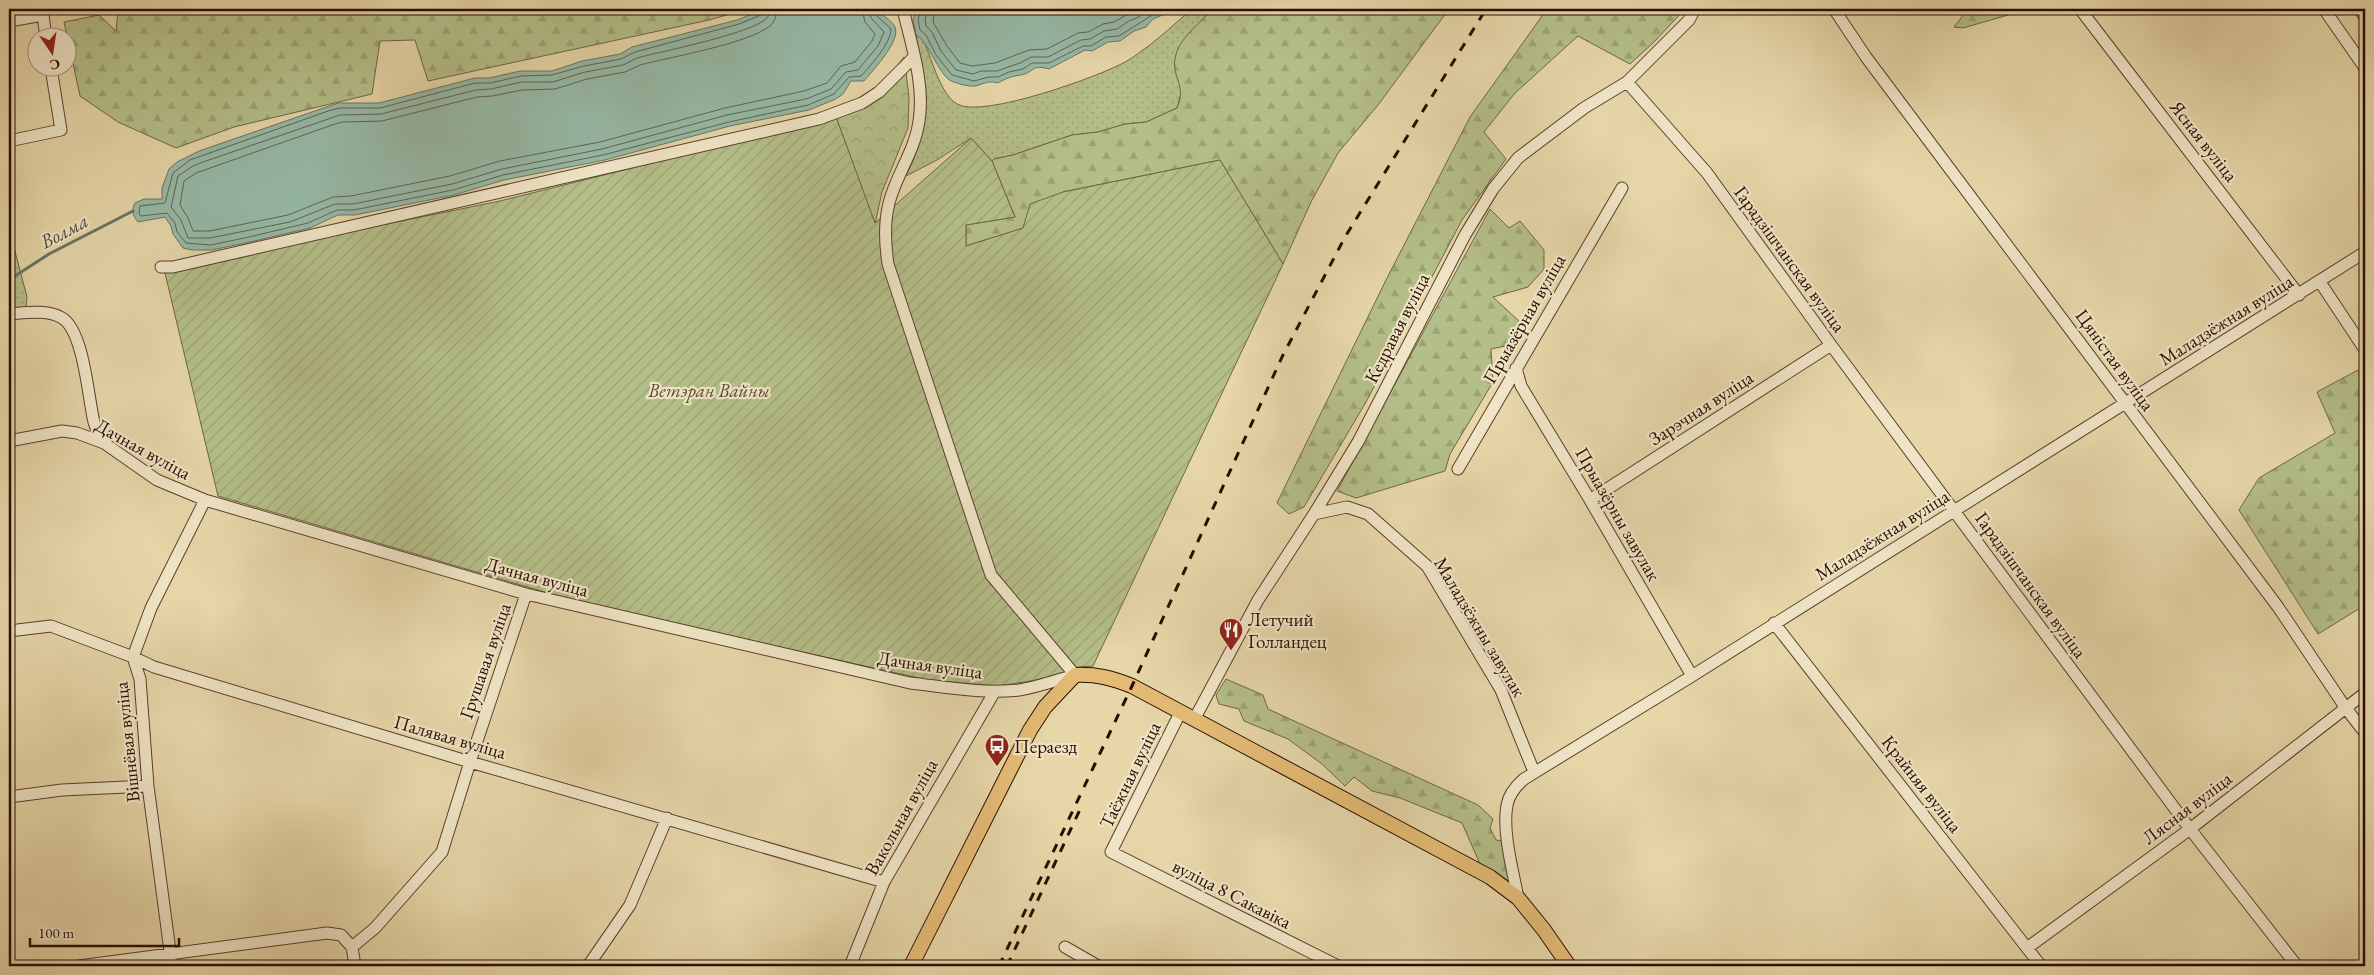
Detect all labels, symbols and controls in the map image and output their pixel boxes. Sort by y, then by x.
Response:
north arrow [28,28,78,78]
text: С [48,55,62,75]
street label: Ясная вуліца [2164,94,2244,187]
street label: Гарадзішчанская вуліца [1728,181,1852,337]
water label: Волма [35,208,93,255]
street label: Прыазёрная вуліца [1477,249,1571,388]
street label: Маладзёжная вуліца [2154,268,2298,371]
street label: Кедравая вуліца [1359,269,1436,387]
street label: Цяністая вуліца [2070,304,2161,416]
street label: Зарэчная вуліца [1644,365,1758,451]
park label: Ветэран Вайны [647,378,770,403]
street label: Дачная вуліца [91,412,196,486]
street label: Прыазёрны завулак [1569,442,1667,586]
street label: Маладзёжная вуліца [1810,483,1954,586]
street label: Гарадзішчанская вуліца [1969,507,2093,663]
street label: Дачная вуліца [483,551,592,603]
street label: Маладзёжны завулак [1428,552,1532,702]
street label: Грушавая вуліца [453,599,517,722]
place label: Летучий Голландец [1248,607,1327,654]
restaurant icon: Летучий Голландец [1218,617,1244,651]
street label: Дачная вуліца [876,645,984,685]
street label: Вішнёвая вуліца [108,680,146,803]
street label: Палявая вуліца [391,709,509,765]
street label: Таёжная вуліца [1093,717,1167,832]
street label: Крайняя вуліца [1876,730,1968,838]
bus stop icon: Пераезд [984,733,1010,767]
place label: Пераезд [1014,734,1078,759]
street label: Вакольная вуліца [859,754,944,880]
street label: Лясная вуліца [2137,766,2237,850]
street label: вуліца 8 Сакавіка [1168,853,1296,935]
scale bar [30,915,179,947]
text: 100 m [38,923,75,942]

